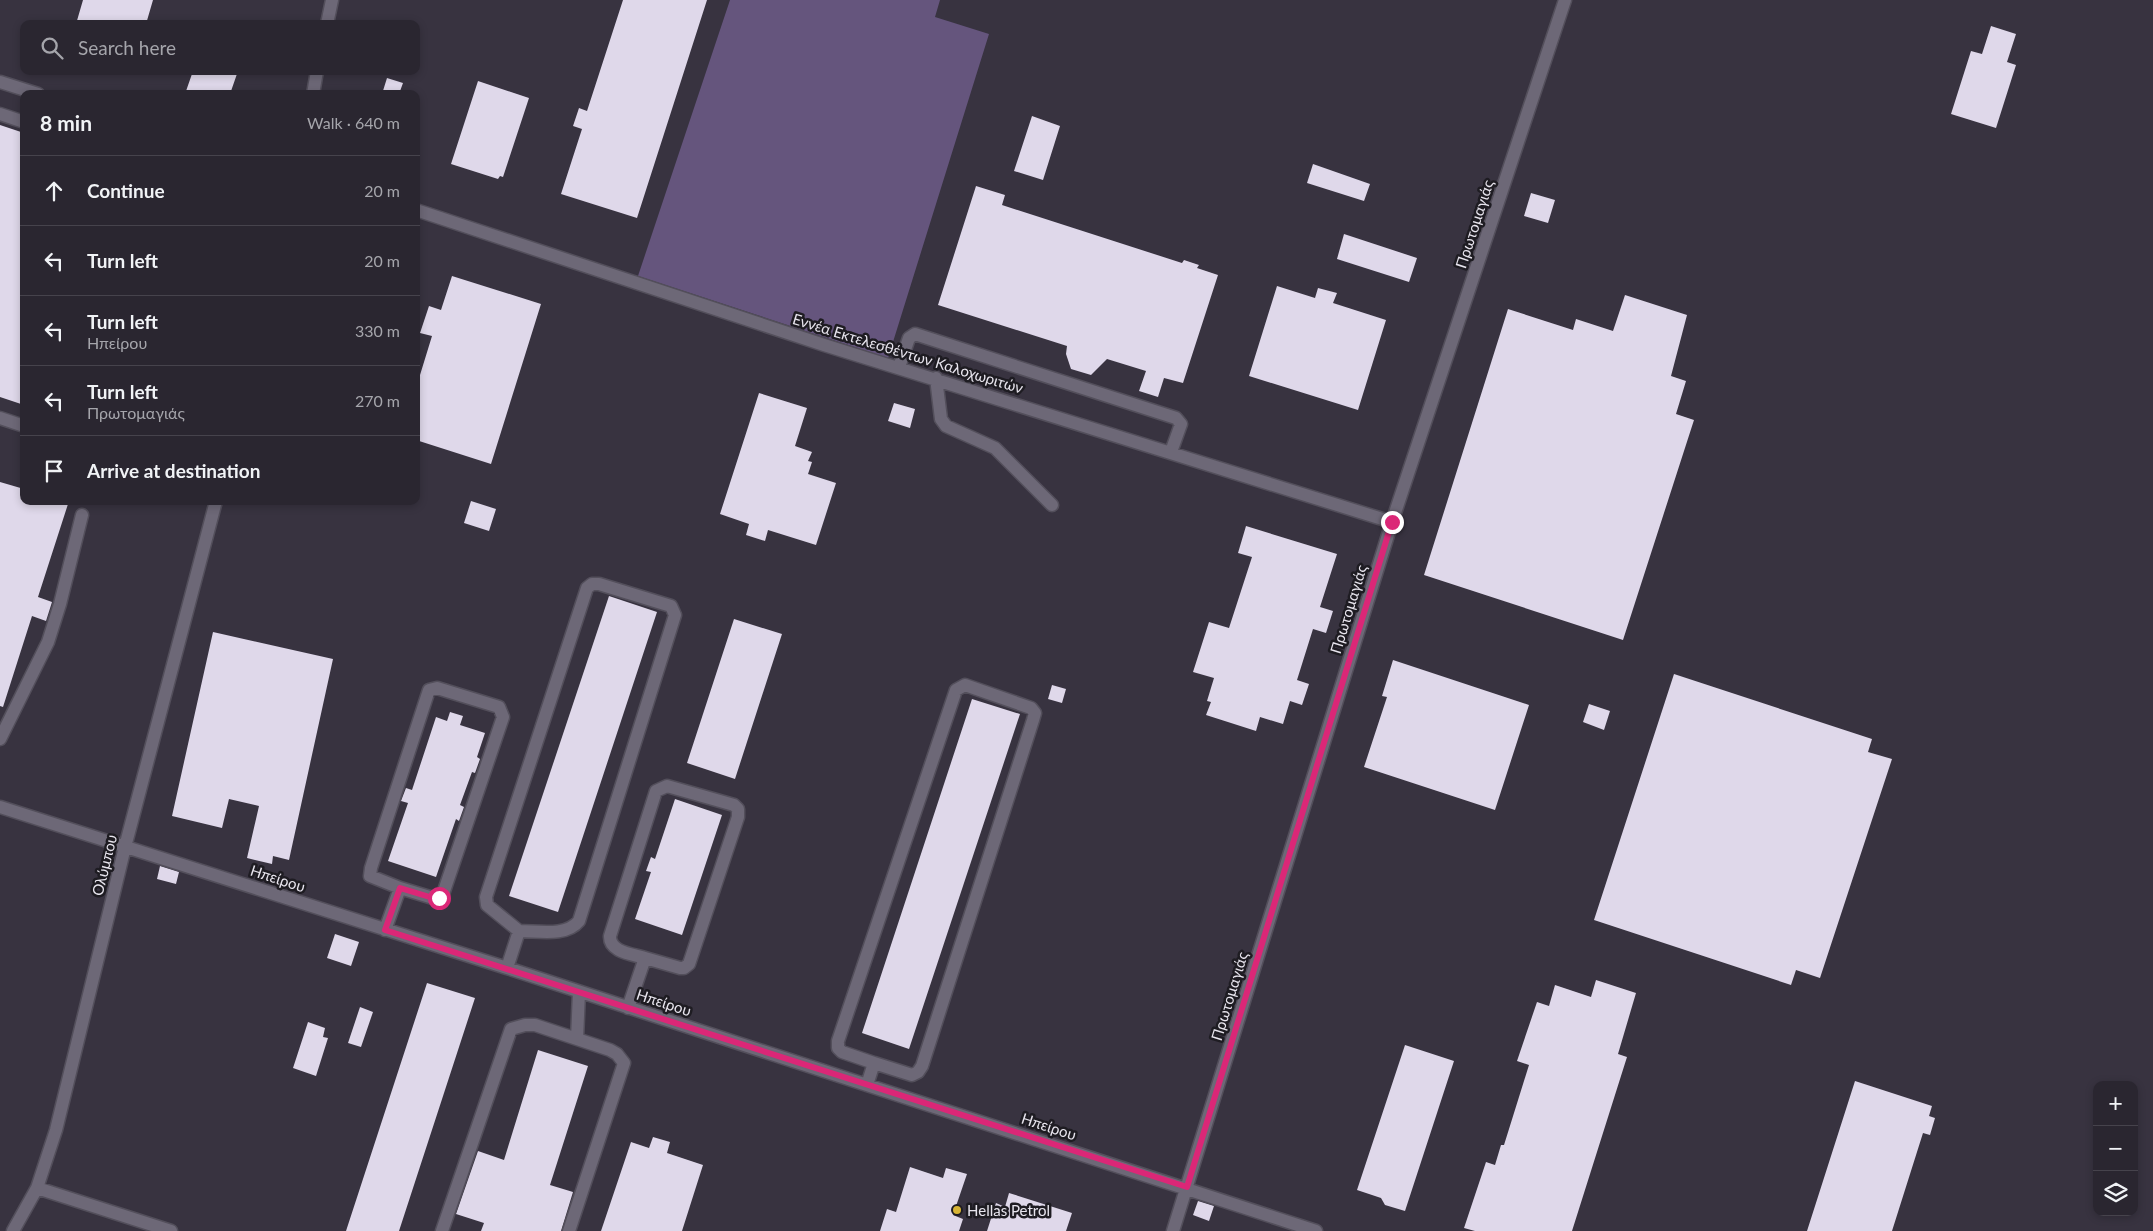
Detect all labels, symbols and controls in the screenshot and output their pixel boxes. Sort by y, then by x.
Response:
search box [20,20,420,75]
icon: search [38,34,66,62]
text: Search here [78,36,176,59]
text: 8 min [40,110,92,135]
text: Walk · 640 m [307,113,400,132]
icon: ahead [40,177,68,205]
street label: Πρωτομαγιάς [1451,178,1497,270]
text: Continue [87,179,165,202]
text: 20 m [364,181,400,200]
icon: left [40,247,68,275]
text: Turn left [87,249,158,272]
text: 20 m [364,251,400,270]
street label: Εννέα Εκτελεσθέντων Καλοχωριτών [791,309,1026,397]
text: Turn left [87,310,158,333]
icon: left [40,317,68,345]
text: 330 m [355,321,400,340]
text: Ηπείρου [87,333,147,352]
text: Turn left [87,380,158,403]
icon: left [40,387,68,415]
text: 270 m [355,391,400,410]
text: Πρωτομαγιάς [87,403,185,422]
icon: arrive [40,457,68,485]
text: Arrive at destination [87,459,260,482]
route end [1381,511,1404,534]
street label: Πρωτομαγιάς [1326,562,1370,656]
street label: Ολύμπου [88,833,120,897]
street label: Ηπείρου [248,861,308,895]
route start [428,887,451,910]
street label: Πρωτομαγιάς [1207,949,1251,1043]
street label: Ηπείρου [634,985,694,1019]
map controls [2093,1081,2138,1216]
button: + [2093,1081,2138,1126]
street label: Ηπείρου [1019,1109,1079,1143]
button: − [2093,1126,2138,1171]
button: layers [2093,1171,2138,1216]
place label: Hellas Petrol [967,1201,1050,1219]
marker: Hellas Petrol [951,1204,963,1216]

